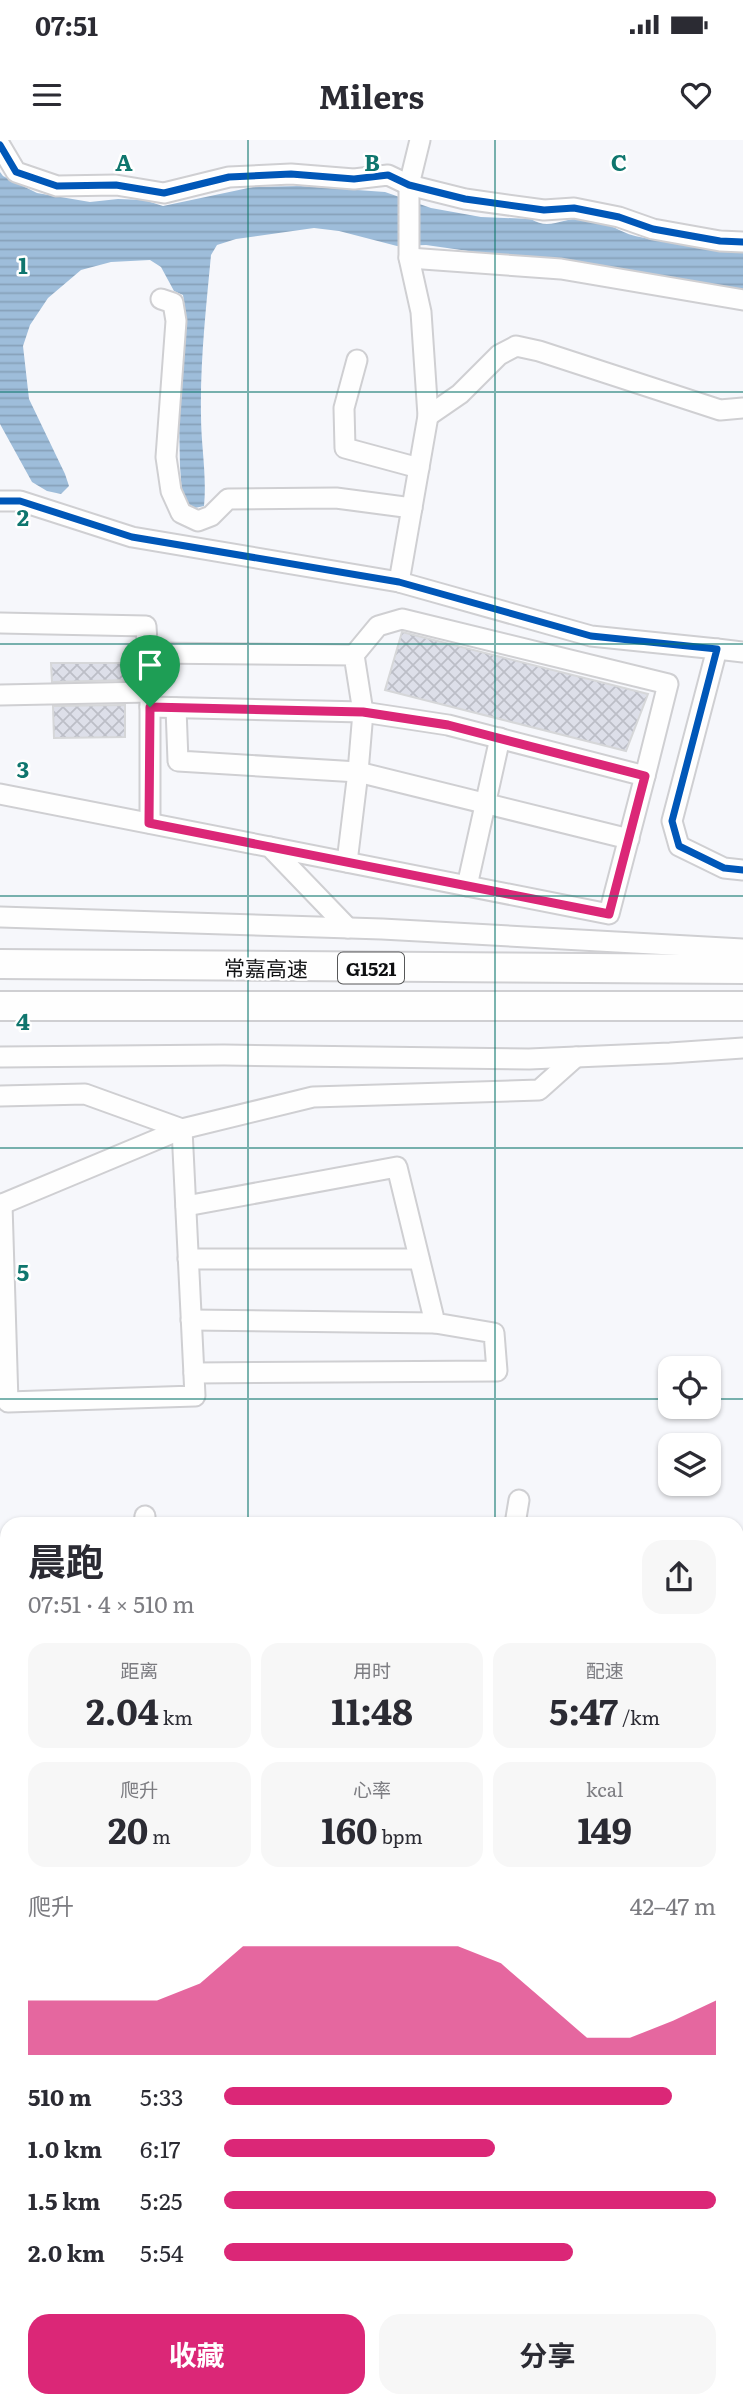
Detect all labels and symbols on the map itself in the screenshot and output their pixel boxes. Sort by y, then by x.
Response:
text: A [115,144,133,178]
text: B [364,144,380,178]
text: C [611,144,627,178]
text: 1 [18,247,28,281]
text: 2 [17,499,29,533]
pin [120,635,180,707]
text: 3 [17,751,29,785]
street label: 常嘉高速 [224,951,308,983]
road number: G1521 [338,953,404,984]
text: 4 [16,1003,30,1037]
text: 5 [17,1254,29,1288]

